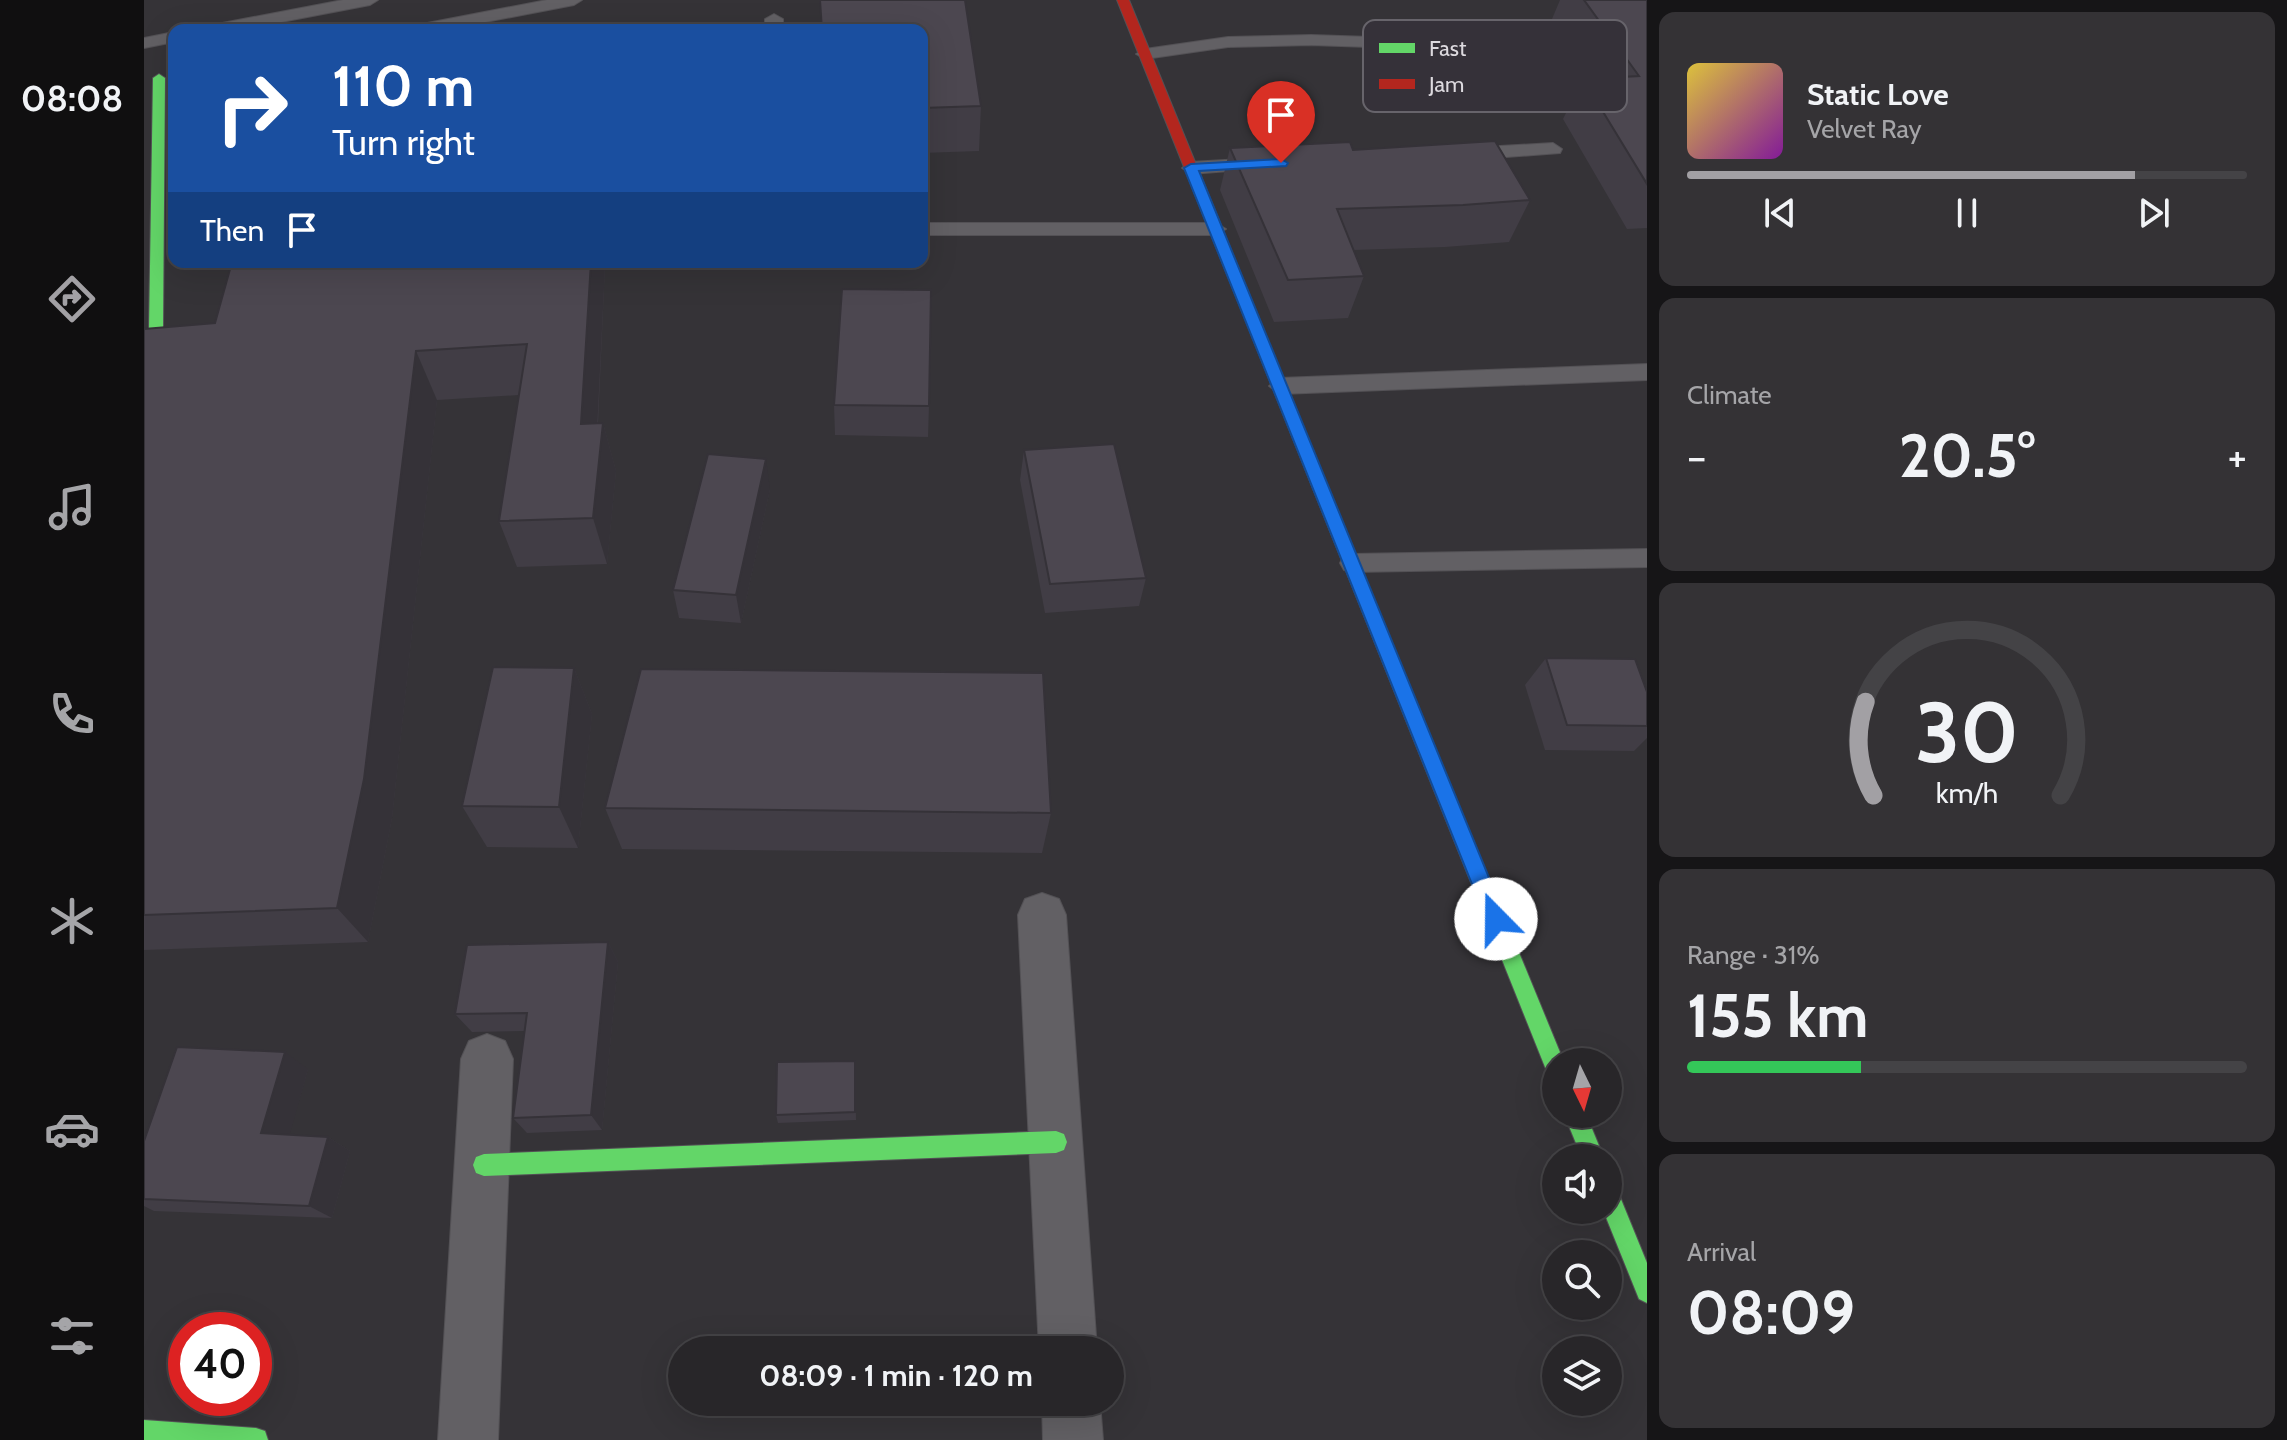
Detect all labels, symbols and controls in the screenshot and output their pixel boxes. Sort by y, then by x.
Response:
legend [1363,20,1627,112]
text: Fast [1429,35,1467,62]
text: 110 m [332,52,474,120]
icon: right [200,56,304,160]
text: Jam [1428,71,1464,98]
text: 08:08 [21,76,123,120]
text: Static Love [1807,76,1949,113]
pin [1247,81,1315,163]
icon: arrive [1259,93,1303,137]
text: Velvet Ray [1807,113,1922,145]
text: Turn right [332,120,475,164]
icon: previous [1758,191,1802,235]
icon: pause [1945,191,1989,235]
icon: next [2132,191,2176,235]
icon: arrive [280,208,324,252]
text: Then [200,212,264,249]
icon: directions [44,271,100,327]
text: Climate [1687,379,1772,411]
text: 20.5° [1899,419,2035,492]
text: − [1687,430,1706,483]
text: + [2228,430,2247,483]
icon: music [44,479,100,535]
text: 30 [1915,682,2019,783]
icon: phone [44,686,100,742]
text: km/h [1936,775,1998,810]
position arrow [1454,877,1538,961]
icon: climate [44,893,100,949]
text: Range · 31% [1687,939,1820,971]
text: 155 km [1687,979,1868,1052]
north arrow [1542,1048,1622,1128]
map controls [1542,1048,1622,1416]
icon: car [44,1101,100,1157]
button: sound [1542,1144,1622,1224]
text: Arrival [1687,1236,1756,1268]
button: search [1542,1240,1622,1320]
text: 08:09 [1687,1276,1855,1349]
icon: filters [44,1308,100,1364]
speed limit sign: 40 [168,1312,272,1416]
button: layers [1542,1336,1622,1416]
text: 08:09 · 1 min · 120 m [759,1357,1033,1394]

